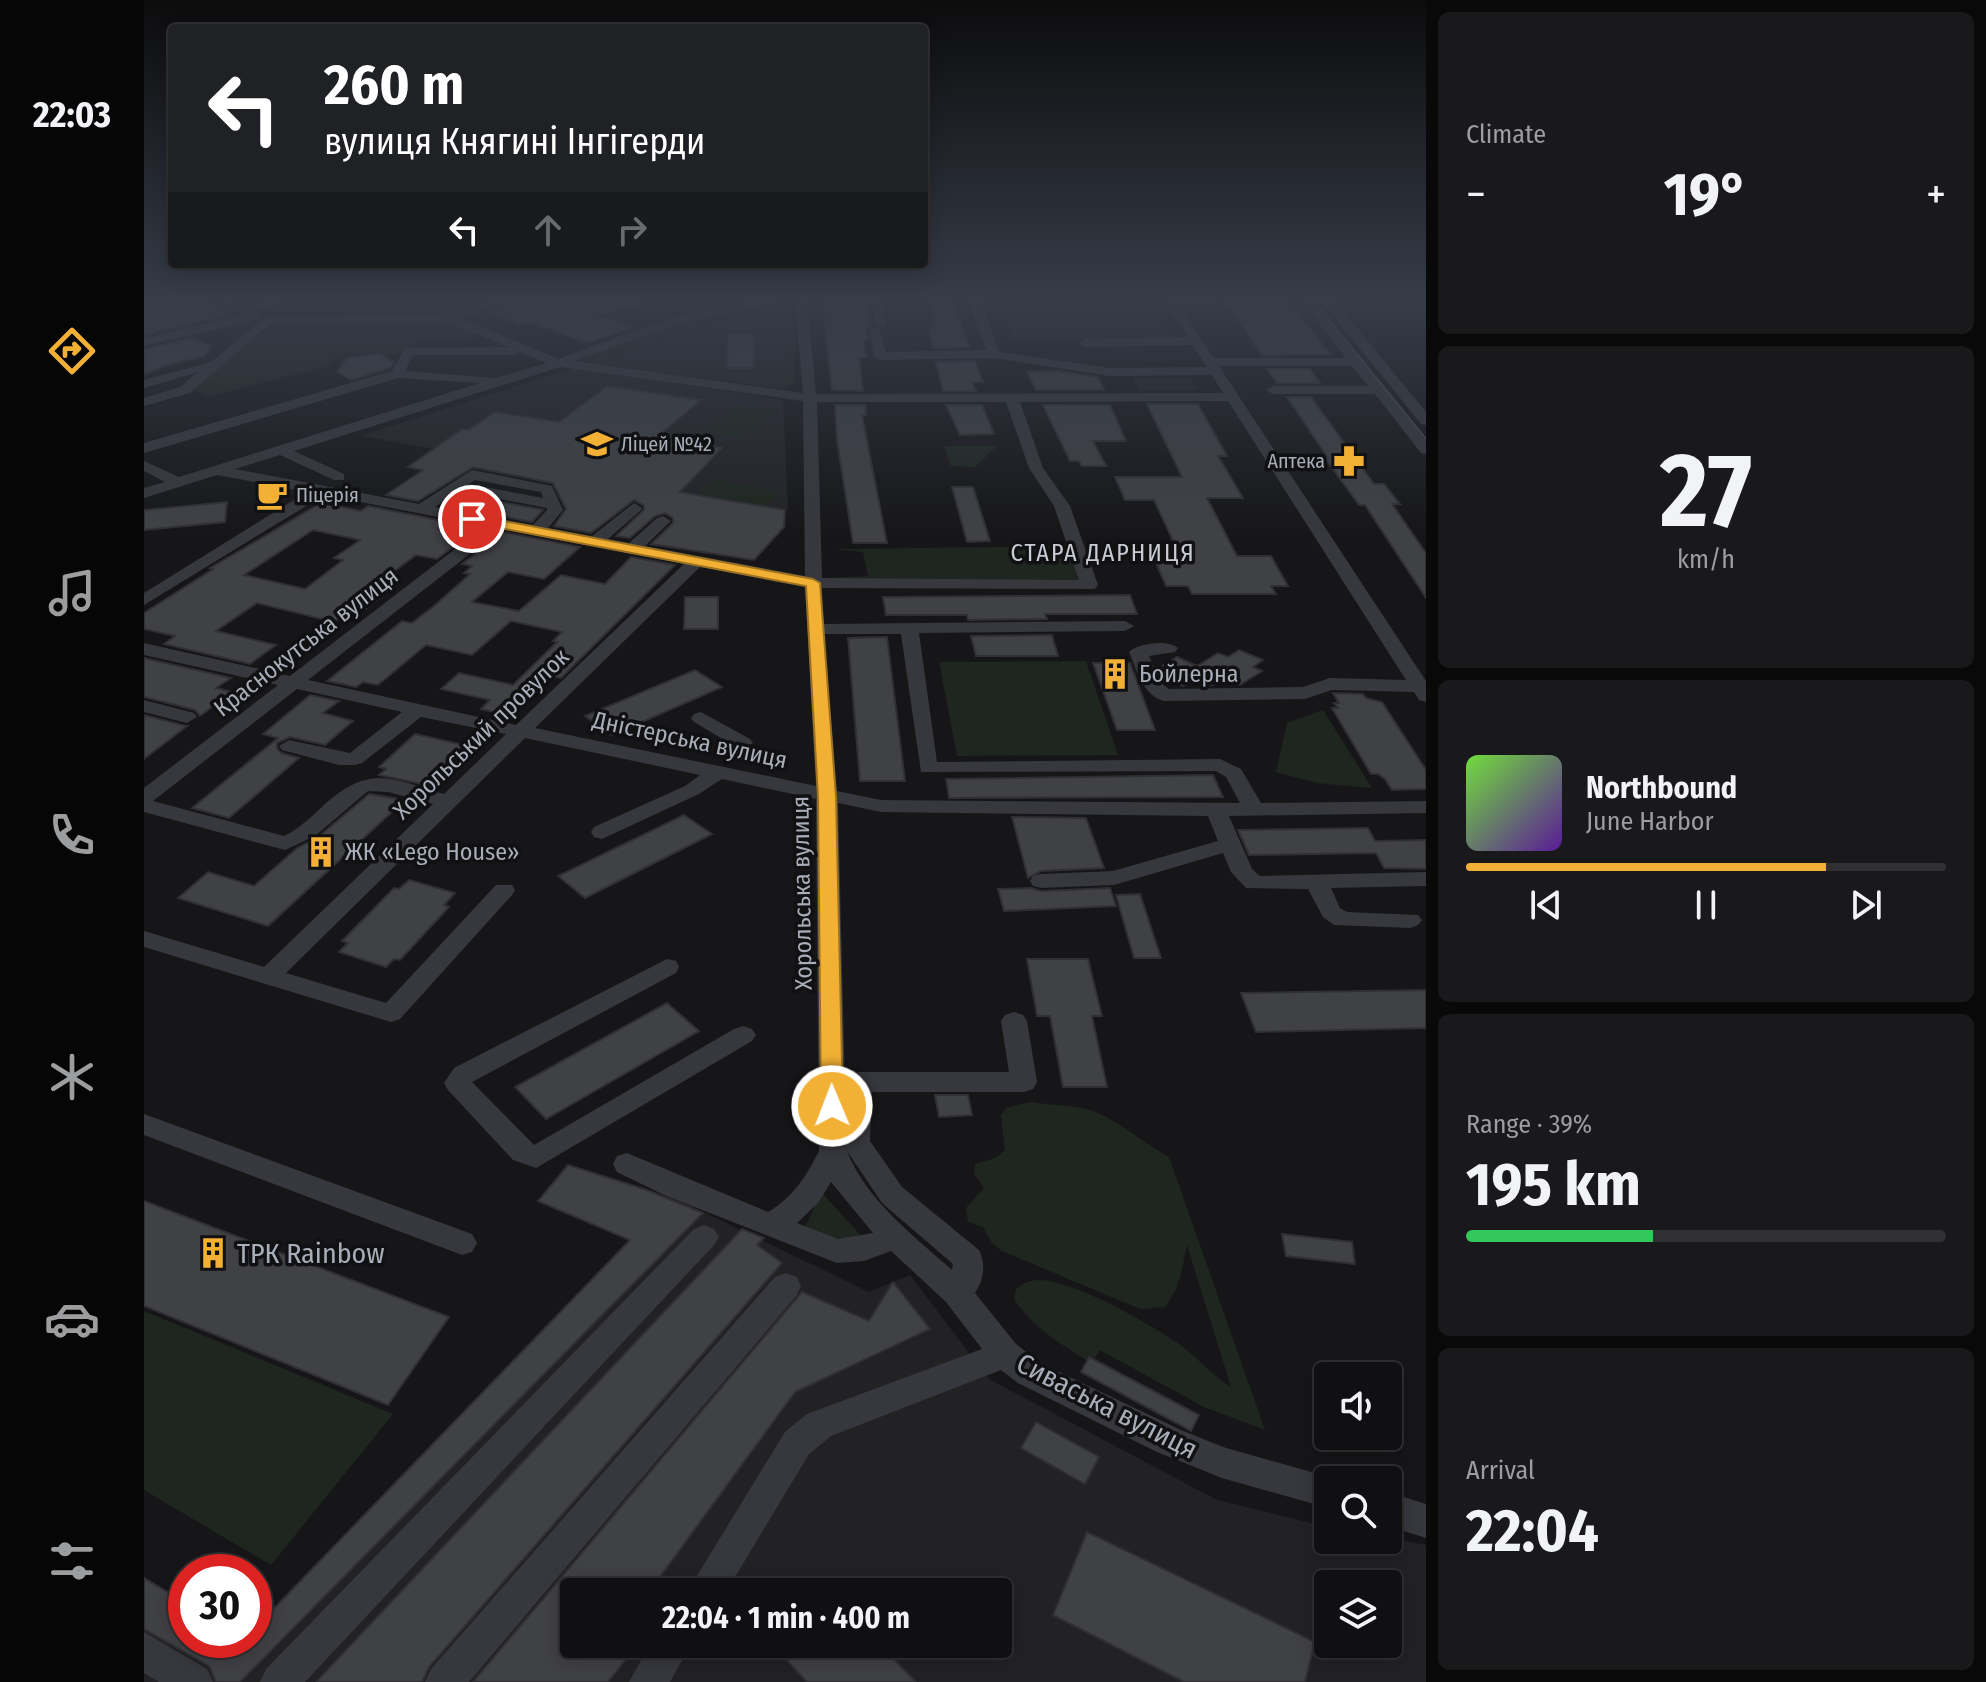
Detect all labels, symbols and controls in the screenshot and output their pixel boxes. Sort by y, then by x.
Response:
text: 260 m [324,52,464,119]
icon: left [192,56,296,160]
text: 22:03 [33,93,111,137]
text: Climate [1466,119,1546,150]
text: вулиця Княгині Інгігерди [324,120,705,164]
text: 19° [1664,159,1748,231]
text: − [1466,168,1486,221]
text: + [1926,168,1946,221]
icon: left [442,208,486,252]
icon: ahead [526,208,570,252]
icon: right [610,208,654,252]
icon: directions [44,323,100,379]
school or university icon: Ліцей №42 [580,427,614,461]
text: 27 [1660,429,1752,554]
place label: Ліцей №42 [621,432,712,456]
pharmacy icon: Аптека [1332,444,1366,478]
place label: Аптека [1268,449,1325,473]
cafe icon: Піцерія [255,478,289,512]
place label: Піцерія [296,483,359,507]
pin [438,485,506,553]
icon: arrive [450,497,494,541]
district label: СТАРА ДАРНИЦЯ [1010,539,1196,567]
text: km/h [1677,544,1735,575]
street label: Краснокутська вулиця [208,562,404,722]
icon: music [44,565,100,621]
street label: Хорольський провулок [387,642,575,825]
building icon: Бойлерна [1098,657,1132,691]
place label: Бойлерна [1139,660,1239,688]
street label: Дністерська вулиця [589,706,790,774]
text: Northbound [1586,770,1737,806]
street label: Хорольська вулиця [786,796,818,990]
text: June Harbor [1586,806,1714,837]
icon: phone [44,807,100,863]
building icon: ЖК «Lego House» [304,835,338,869]
place label: ЖК «Lego House» [345,838,519,866]
icon: previous [1524,883,1568,927]
icon: pause [1684,883,1728,927]
icon: next [1844,883,1888,927]
icon: climate [44,1049,100,1105]
position arrow [790,1064,874,1148]
text: Range · 39% [1466,1109,1592,1140]
text: 195 km [1466,1149,1641,1221]
building icon: ТРК Rainbow [196,1236,230,1270]
place label: ТРК Rainbow [237,1237,385,1270]
icon: car [44,1291,100,1347]
street label: Сиваська вулиця [1011,1346,1203,1466]
map controls [1314,1362,1402,1658]
button: sound [1314,1362,1402,1450]
text: Arrival [1466,1455,1535,1486]
button: search [1314,1466,1402,1554]
text: 22:04 [1466,1495,1599,1567]
icon: filters [44,1533,100,1589]
speed limit sign: 30 [168,1554,272,1658]
button: layers [1314,1570,1402,1658]
text: 22:04 · 1 min · 400 m [662,1600,910,1636]

